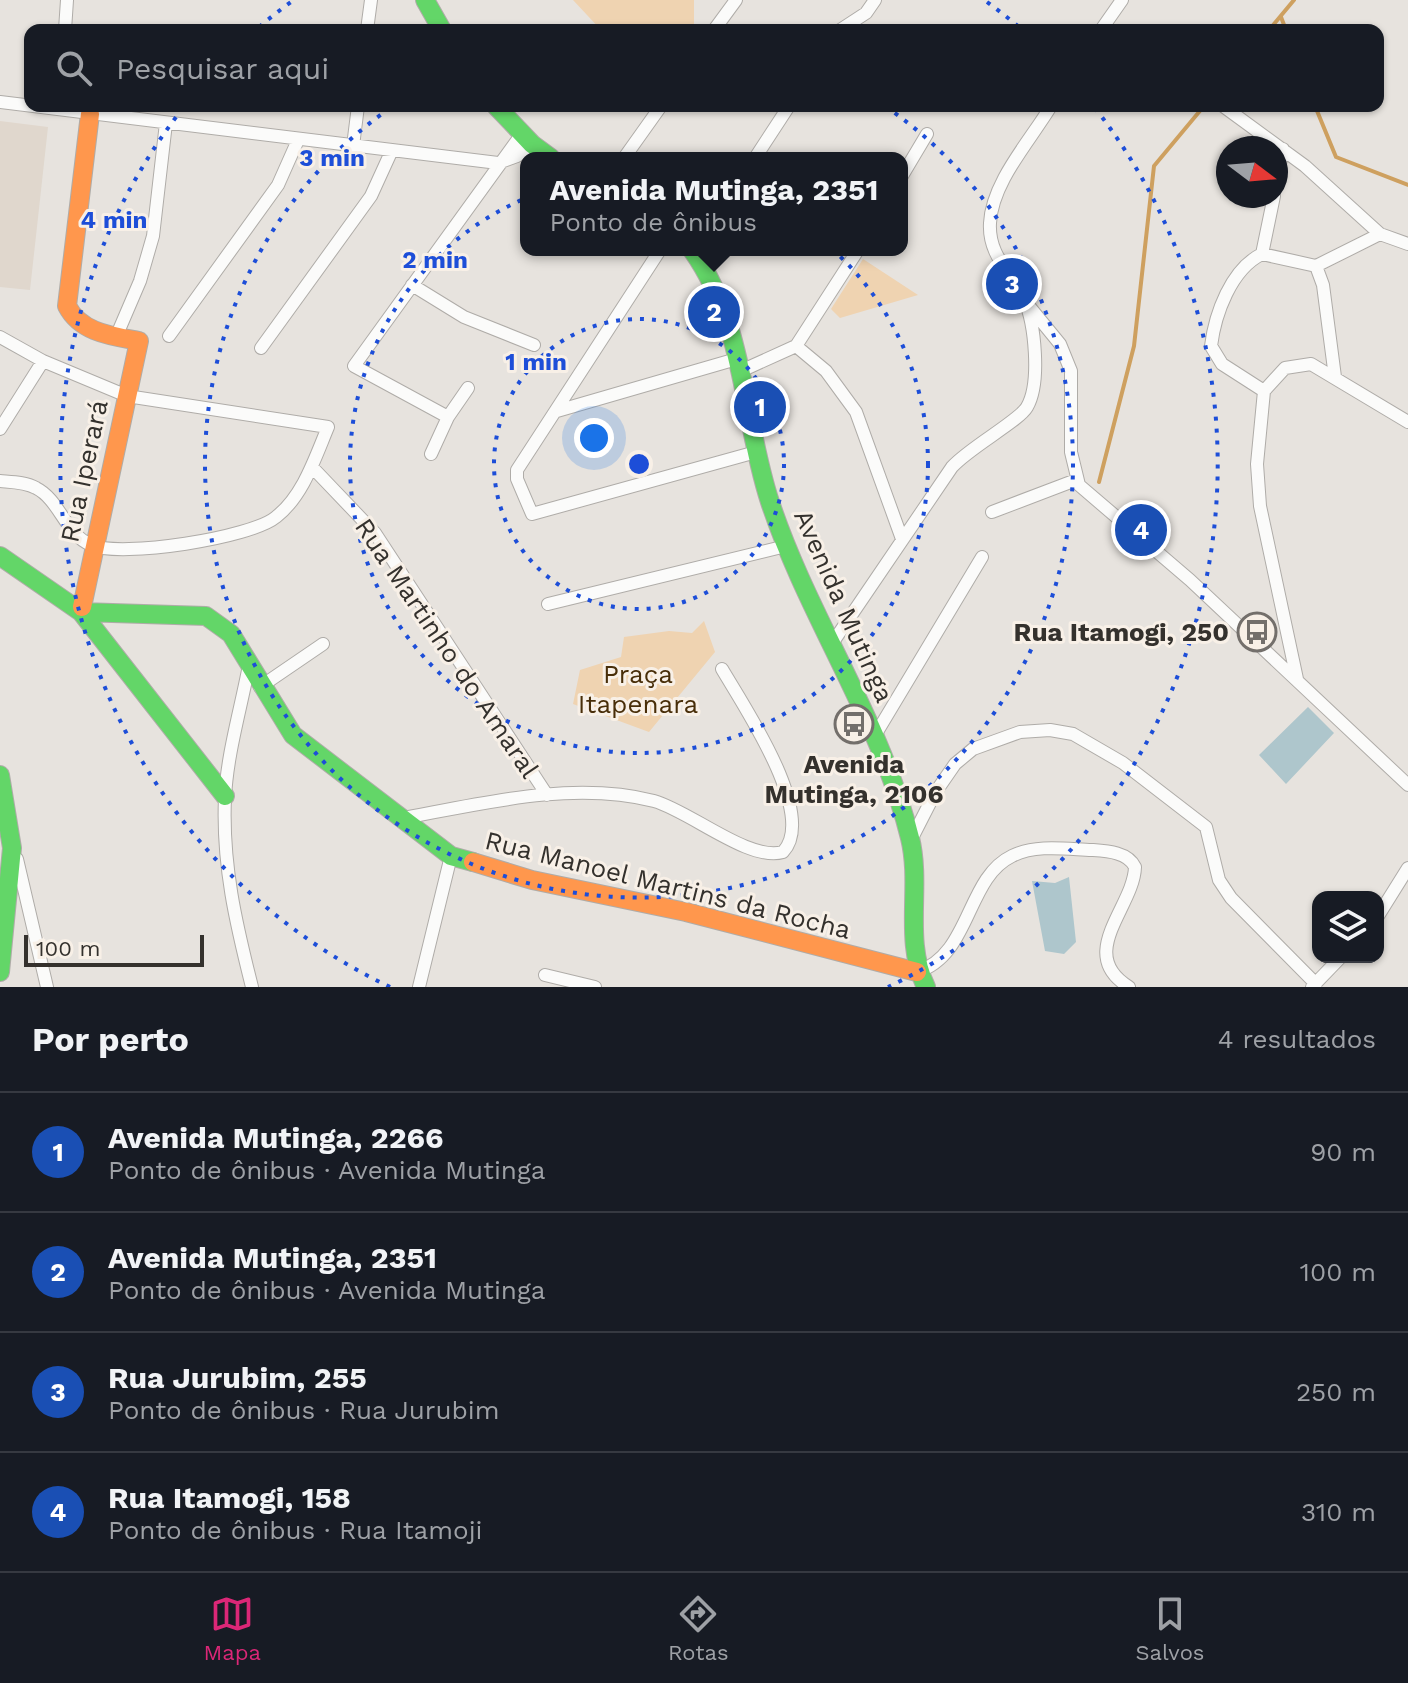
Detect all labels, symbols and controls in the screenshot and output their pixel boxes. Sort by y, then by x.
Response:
search box [24,24,1384,112]
icon: search [52,46,96,90]
text: Pesquisar aqui [116,51,329,86]
north arrow [1216,136,1288,208]
text: 3 min [299,144,365,172]
popup [520,152,908,256]
text: Avenida Mutinga, 2351 [550,172,878,207]
text: 4 min [81,206,147,234]
text: Ponto de ônibus [550,207,757,237]
text: 2 min [402,246,468,274]
pin: 3 [986,254,1038,314]
pin: 2 [688,282,740,342]
text: 1 min [505,348,567,376]
pin: 1 [734,377,786,437]
street label: Rua Iperará [54,397,114,545]
your location [574,418,614,458]
centre of rings [625,450,653,478]
pin: 4 [1115,500,1167,560]
street label: Avenida Mutinga [788,505,900,707]
street label: Rua Martinho do Amaral [349,513,545,783]
bus stop icon: Rua Itamogi, 250 [1236,611,1278,653]
place label: Rua Itamogi, 250 [1014,617,1229,647]
park label: Praça Itapenara [578,659,698,719]
bus stop icon: Avenida Mutinga, 2106 [833,703,875,745]
place label: Avenida Mutinga, 2106 [764,749,944,809]
street label: Rua Manoel Martins da Rocha [482,825,854,945]
map controls [1312,891,1384,963]
button: layers [1312,891,1384,963]
scale bar [24,931,204,967]
text: 100 m [36,936,100,961]
text: Por perto [32,1019,189,1059]
text: 4 resultados [1218,1024,1376,1054]
text: Avenida Mutinga, 2266 [108,1120,444,1155]
text: 1 [52,1137,64,1167]
text: 90 m [1310,1137,1376,1167]
text: Ponto de ônibus · Avenida Mutinga [108,1155,546,1185]
text: Avenida Mutinga, 2351 [108,1240,437,1275]
text: 2 [50,1257,66,1287]
text: 100 m [1300,1257,1376,1287]
text: Ponto de ônibus · Avenida Mutinga [108,1275,546,1305]
text: Rua Jurubim, 255 [108,1360,367,1395]
text: 3 [50,1377,66,1407]
text: 250 m [1296,1377,1376,1407]
text: Ponto de ônibus · Rua Jurubim [108,1395,500,1425]
text: Rua Itamogi, 158 [108,1480,351,1515]
text: 4 [50,1497,66,1527]
text: 310 m [1301,1497,1376,1527]
text: Ponto de ônibus · Rua Itamoji [108,1515,482,1545]
tab: Mapa [204,1592,261,1665]
tab: Rotas [668,1592,729,1665]
tab: Salvos [1136,1592,1204,1665]

